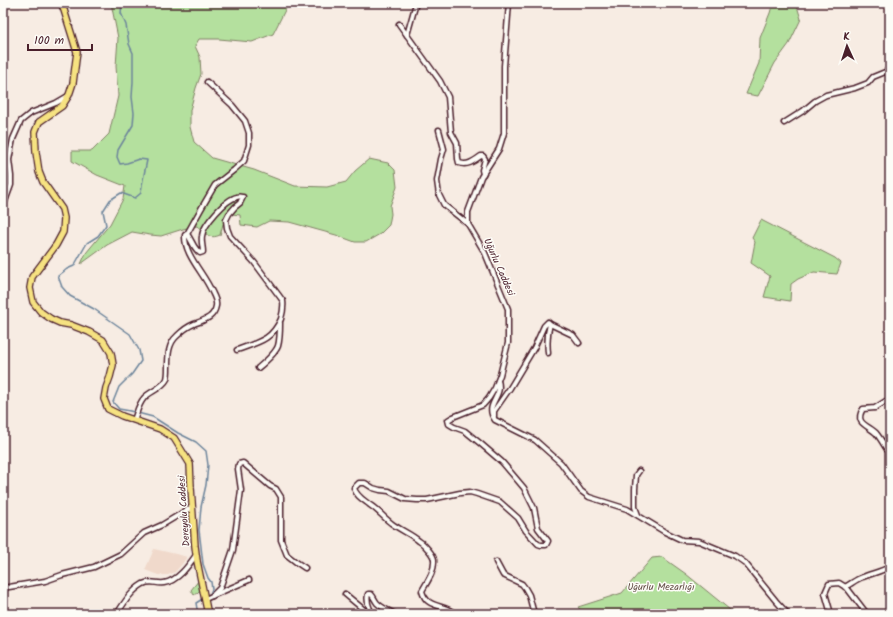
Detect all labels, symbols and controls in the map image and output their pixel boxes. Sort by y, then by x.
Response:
scale bar [28,26,92,52]
north arrow [827,26,867,66]
text: K [843,28,851,46]
text: 100 m [34,31,65,50]
street label: Uğurlu Caddesi [479,235,519,299]
street label: Dereyolu Caddesi [173,474,194,547]
park label: Uğurlu Mezarlığı [627,579,695,595]

